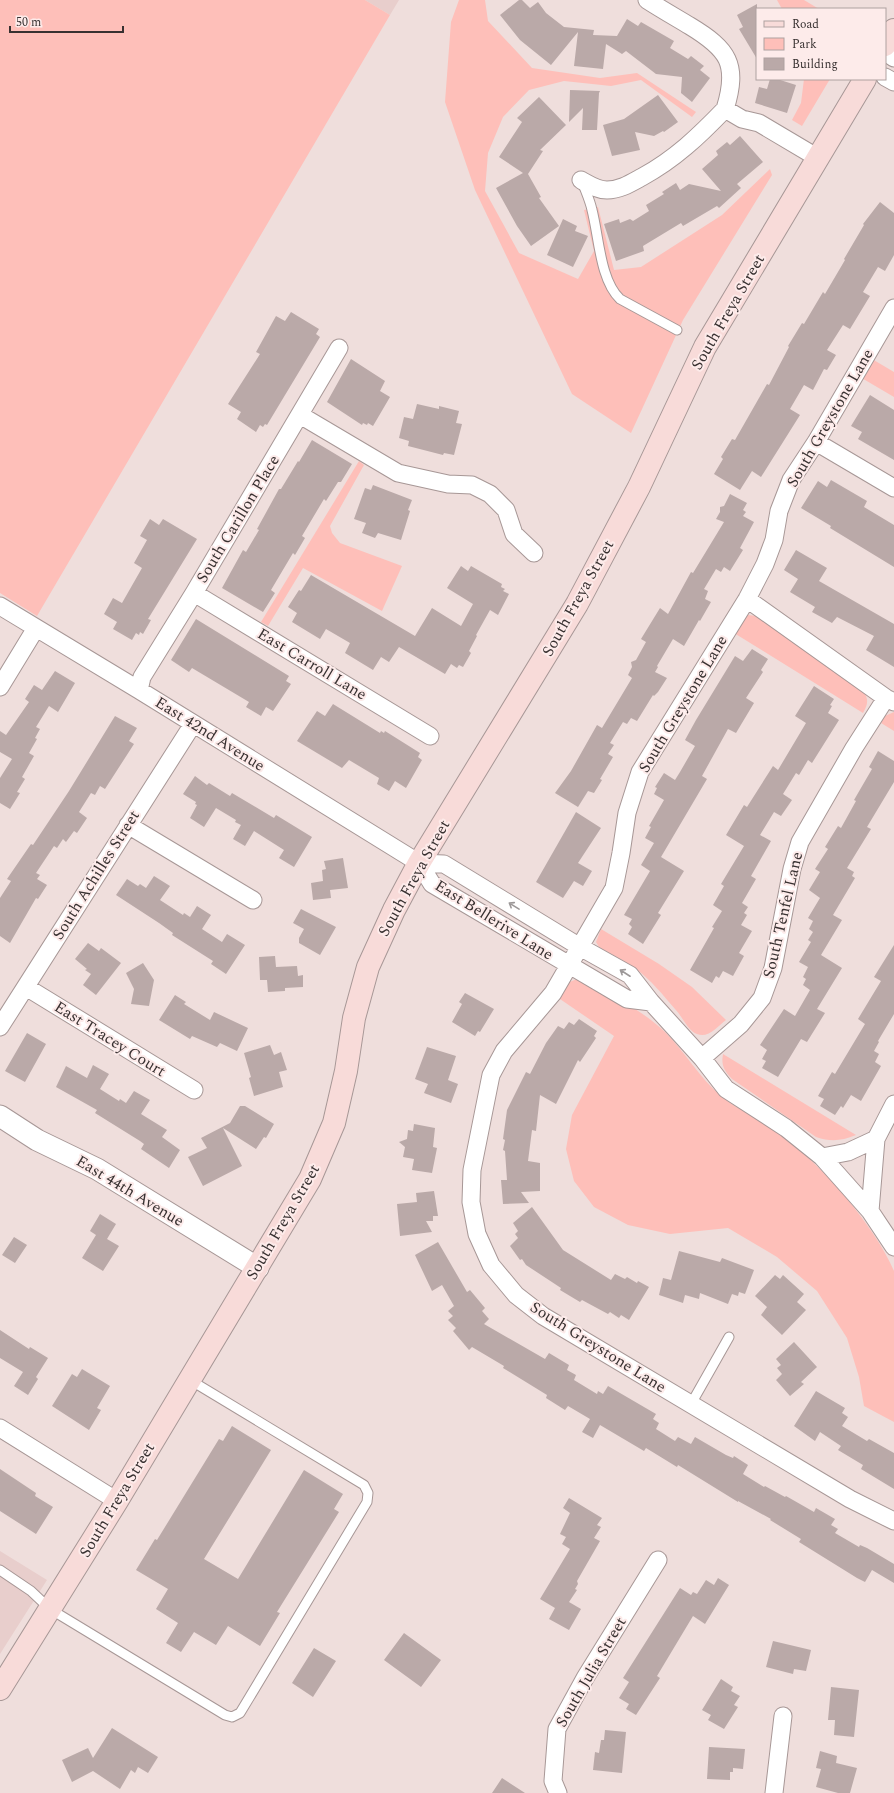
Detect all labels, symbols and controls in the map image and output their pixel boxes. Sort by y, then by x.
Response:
scale bar [10,8,123,34]
legend [756,8,886,80]
text: 50 m [16,13,41,32]
text: Road [792,15,819,34]
text: Park [792,35,817,54]
text: Building [792,55,838,74]
street label: South Freya Street [685,249,771,374]
street label: South Greystone Lane [780,344,880,492]
street label: South Carillon Place [190,450,286,588]
street label: South Freya Street [536,535,620,661]
street label: East Carroll Lane [253,622,371,706]
street label: South Greystone Lane [632,631,734,777]
street label: East 42nd Avenue [150,691,270,777]
street label: South Achilles Street [46,805,146,945]
street label: South Freya Street [372,815,456,941]
street label: South Tenfel Lane [757,849,809,981]
street label: East Bellerive Lane [430,874,558,966]
one-way arrow [508,902,520,910]
one-way arrow [620,969,631,977]
street label: East Tracey Court [50,995,171,1083]
street label: East 44th Avenue [71,1149,189,1233]
street label: South Freya Street [240,1159,326,1284]
street label: South Greystone Lane [525,1295,671,1399]
street label: South Freya Street [73,1438,161,1562]
street label: South Julia Street [550,1612,633,1732]

